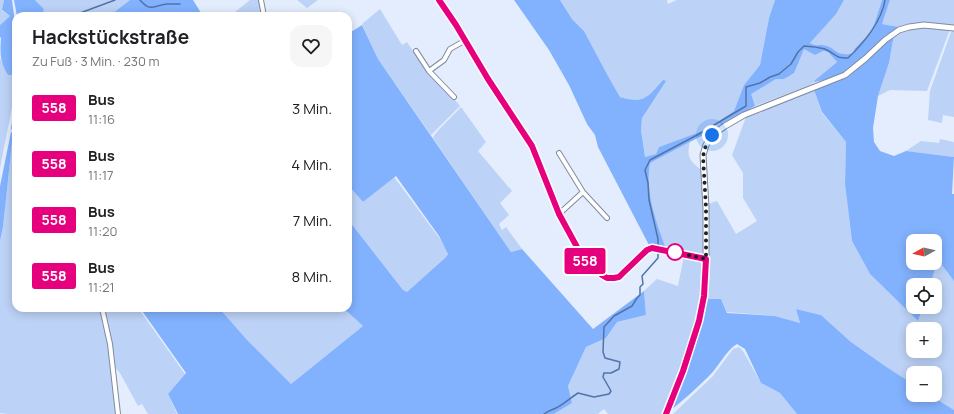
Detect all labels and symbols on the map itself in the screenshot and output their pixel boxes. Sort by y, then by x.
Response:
your location [702,125,722,145]
north arrow [906,234,942,270]
unlabelled marker [666,243,684,261]
line badge: 558 [562,248,608,274]

